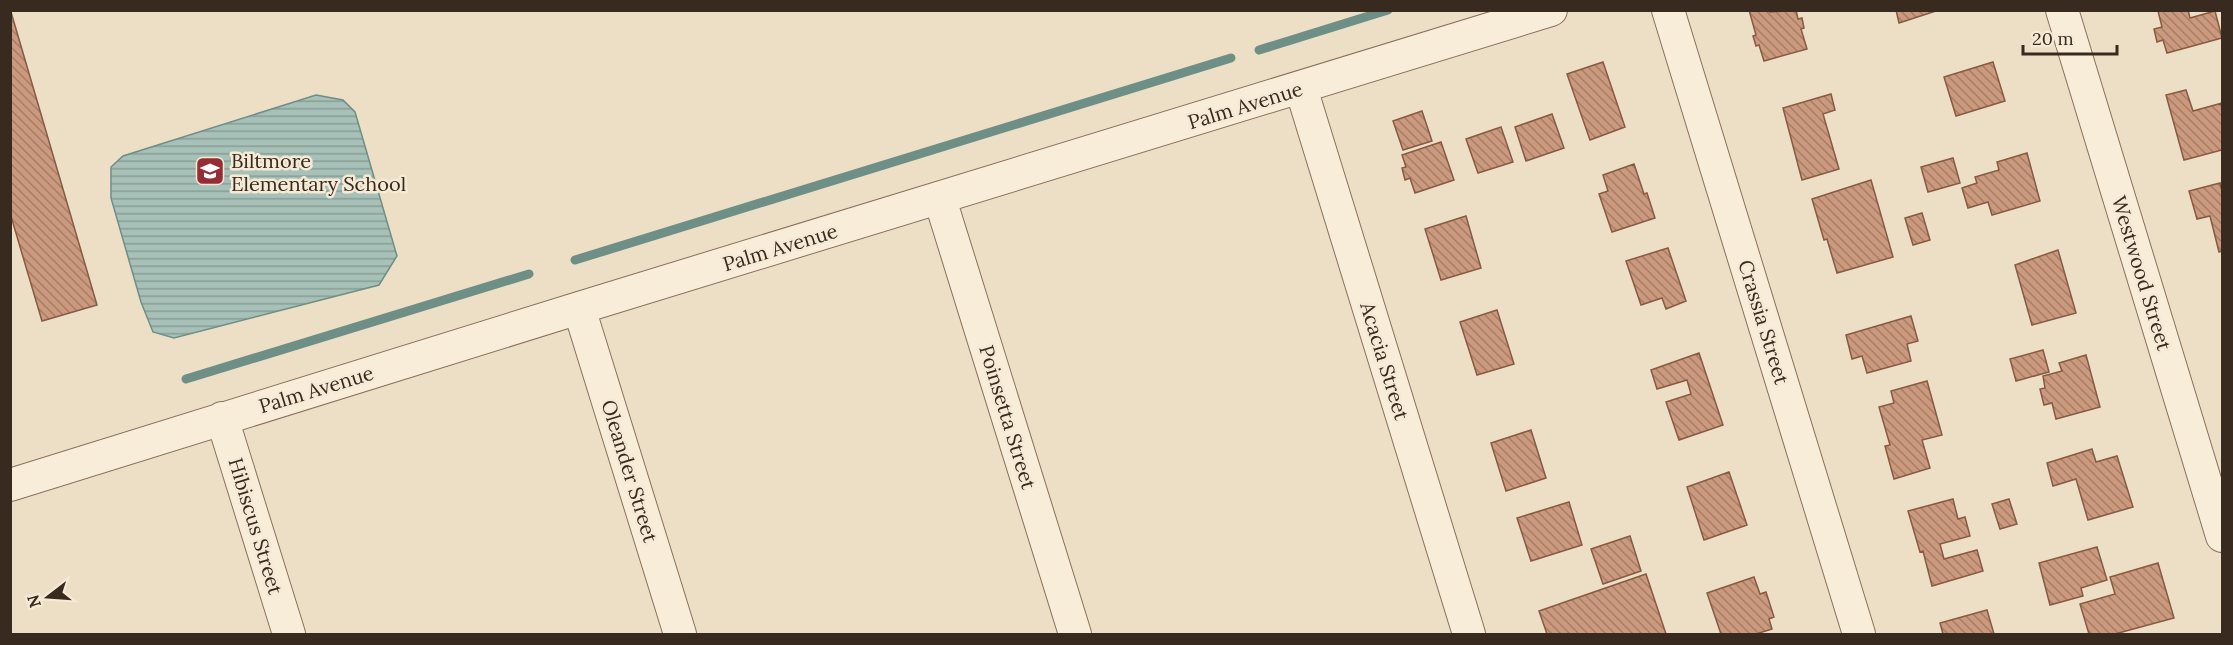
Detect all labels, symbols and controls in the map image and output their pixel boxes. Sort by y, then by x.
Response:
scale bar [2023,18,2118,56]
text: 20 m [2032,27,2074,50]
street label: Palm Avenue [1185,76,1306,134]
place label: Biltmore Elementary School [231,148,406,196]
school or university icon: Biltmore Elementary School [194,155,226,187]
street label: Westwood Street [2107,193,2177,354]
street label: Palm Avenue [720,218,841,276]
street label: Crassia Street [1733,257,1795,388]
street label: Acacia Street [1355,298,1415,423]
street label: Poinsetta Street [974,342,1042,492]
street label: Palm Avenue [256,360,377,418]
street label: Oleander Street [596,397,664,546]
street label: Hibiscus Street [223,455,289,598]
north arrow [18,567,78,627]
text: N [22,593,45,610]

